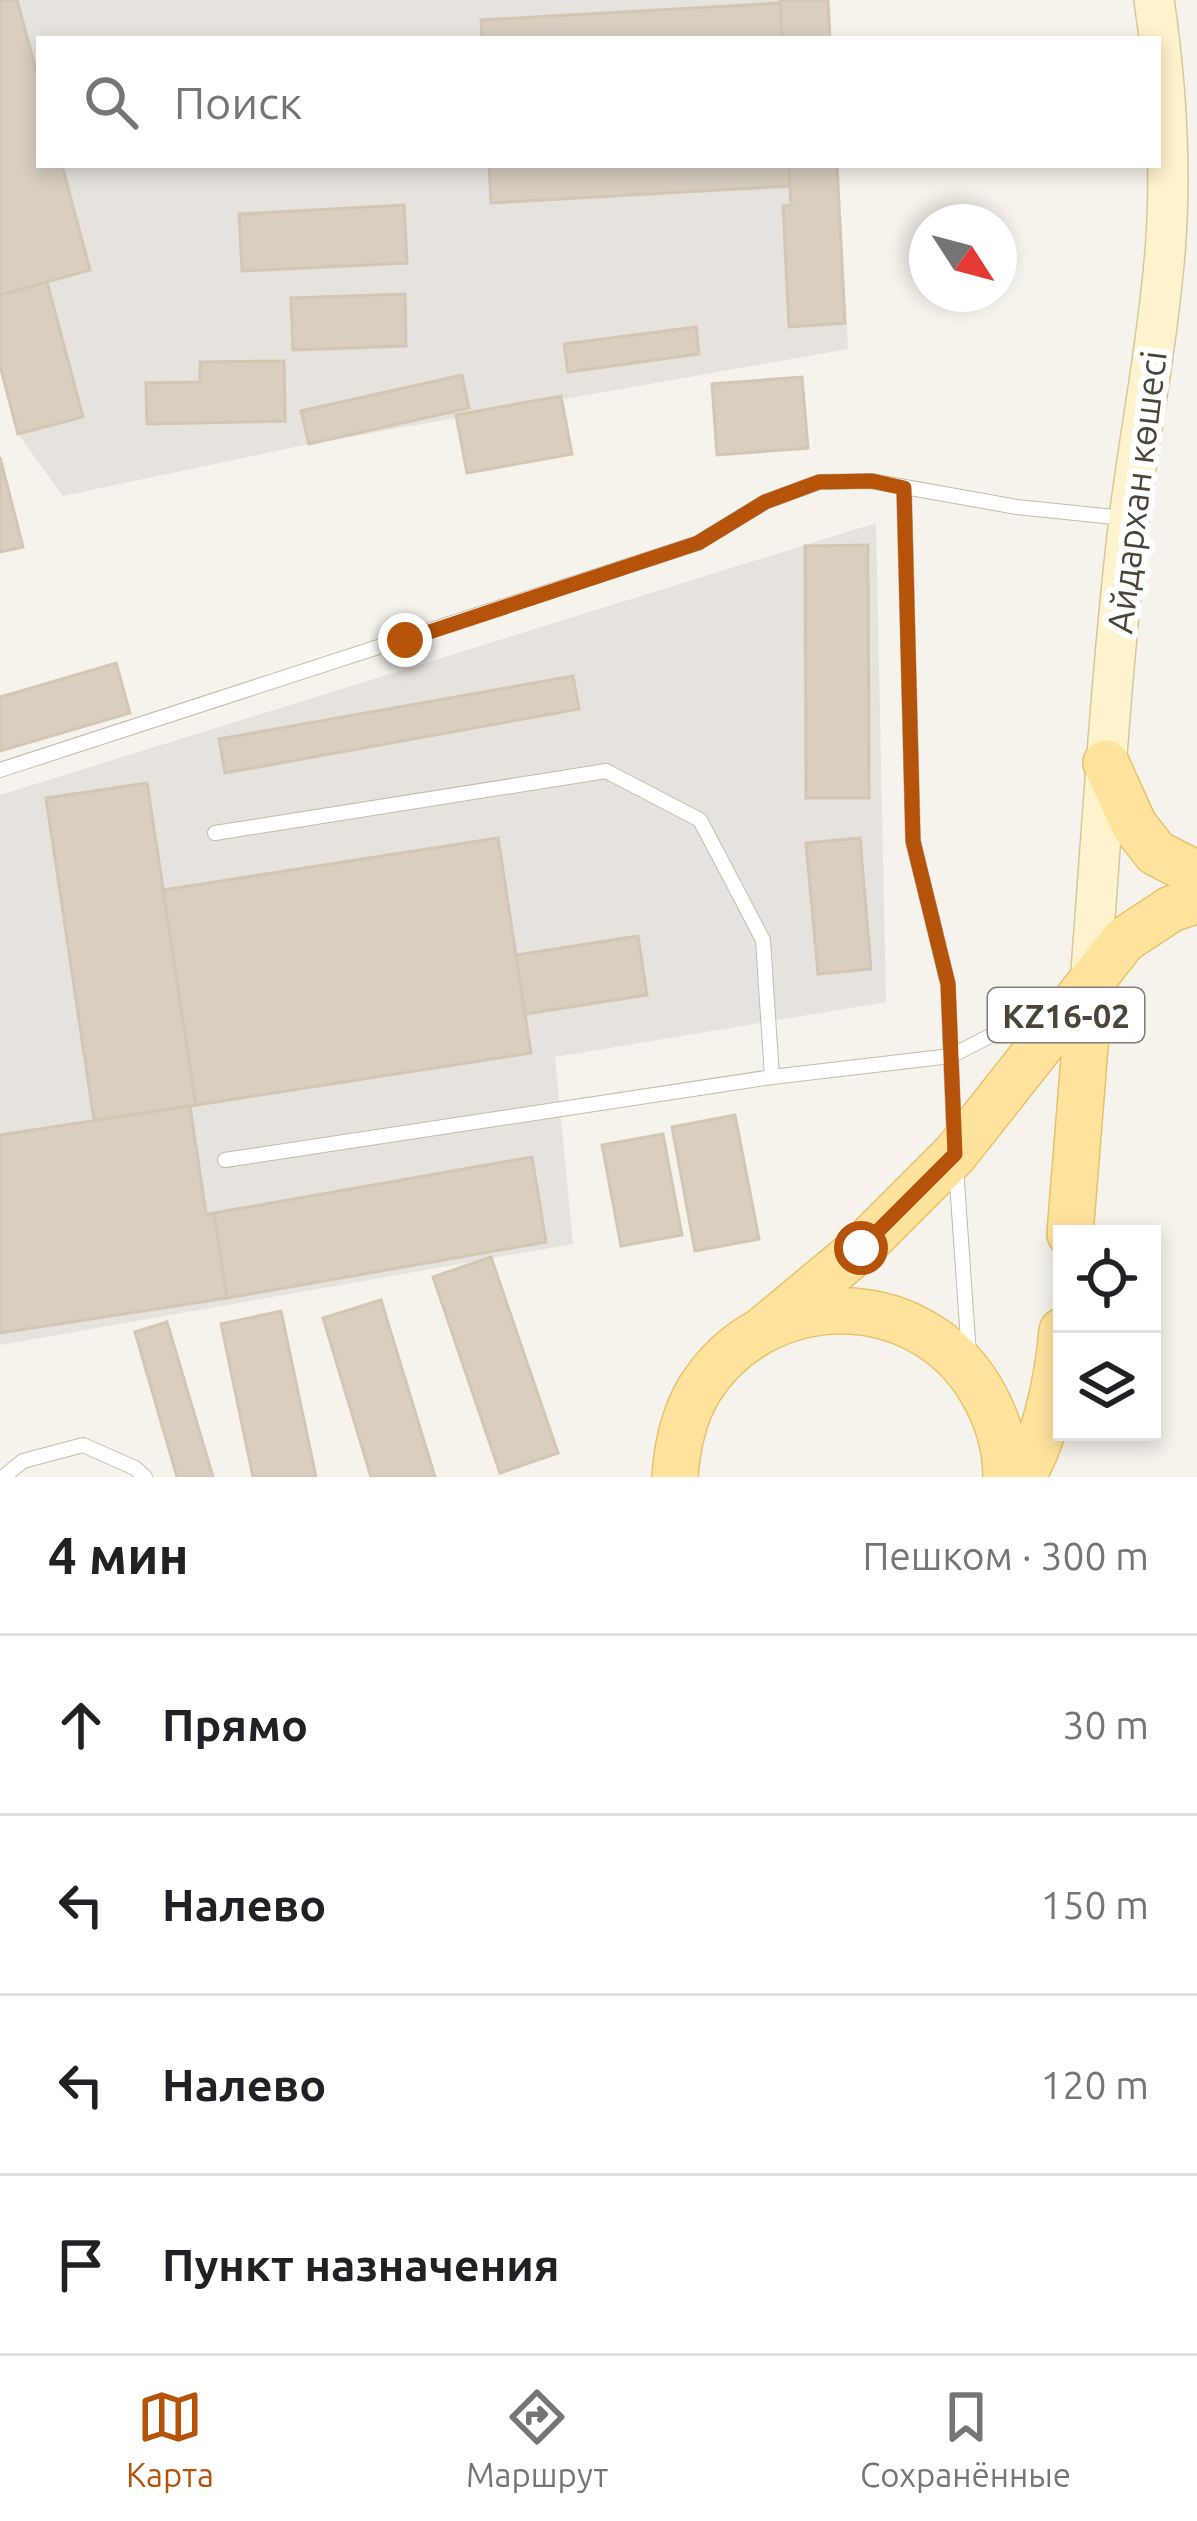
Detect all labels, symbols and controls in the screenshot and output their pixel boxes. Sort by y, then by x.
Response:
search box [36,36,1161,168]
icon: search [78,69,144,135]
text: Поиск [174,77,302,128]
north arrow [909,204,1017,312]
street label: Айдархан көшесі [1098,348,1174,636]
route end [378,613,432,667]
road number: KZ16-02 [988,988,1144,1042]
route start [834,1221,888,1275]
map controls [1053,1225,1161,1441]
button: locate [1053,1225,1161,1333]
button: layers [1053,1333,1161,1441]
text: 4 мин [48,1526,189,1584]
text: Пешком · 300 m [862,1534,1149,1577]
icon: ahead [48,1692,114,1758]
text: Прямо [162,1699,308,1750]
text: 30 m [1062,1703,1149,1746]
icon: left [48,1872,114,1938]
text: Налево [162,1879,326,1930]
text: 150 m [1040,1883,1149,1926]
icon: left [48,2052,114,2118]
text: Налево [162,2059,326,2110]
text: 120 m [1040,2063,1149,2106]
icon: arrive [48,2232,114,2298]
text: Пункт назначения [162,2239,560,2290]
tab: Карта [126,2384,214,2493]
tab: Маршрут [466,2384,608,2493]
tab: Сохранённые [860,2384,1071,2493]

